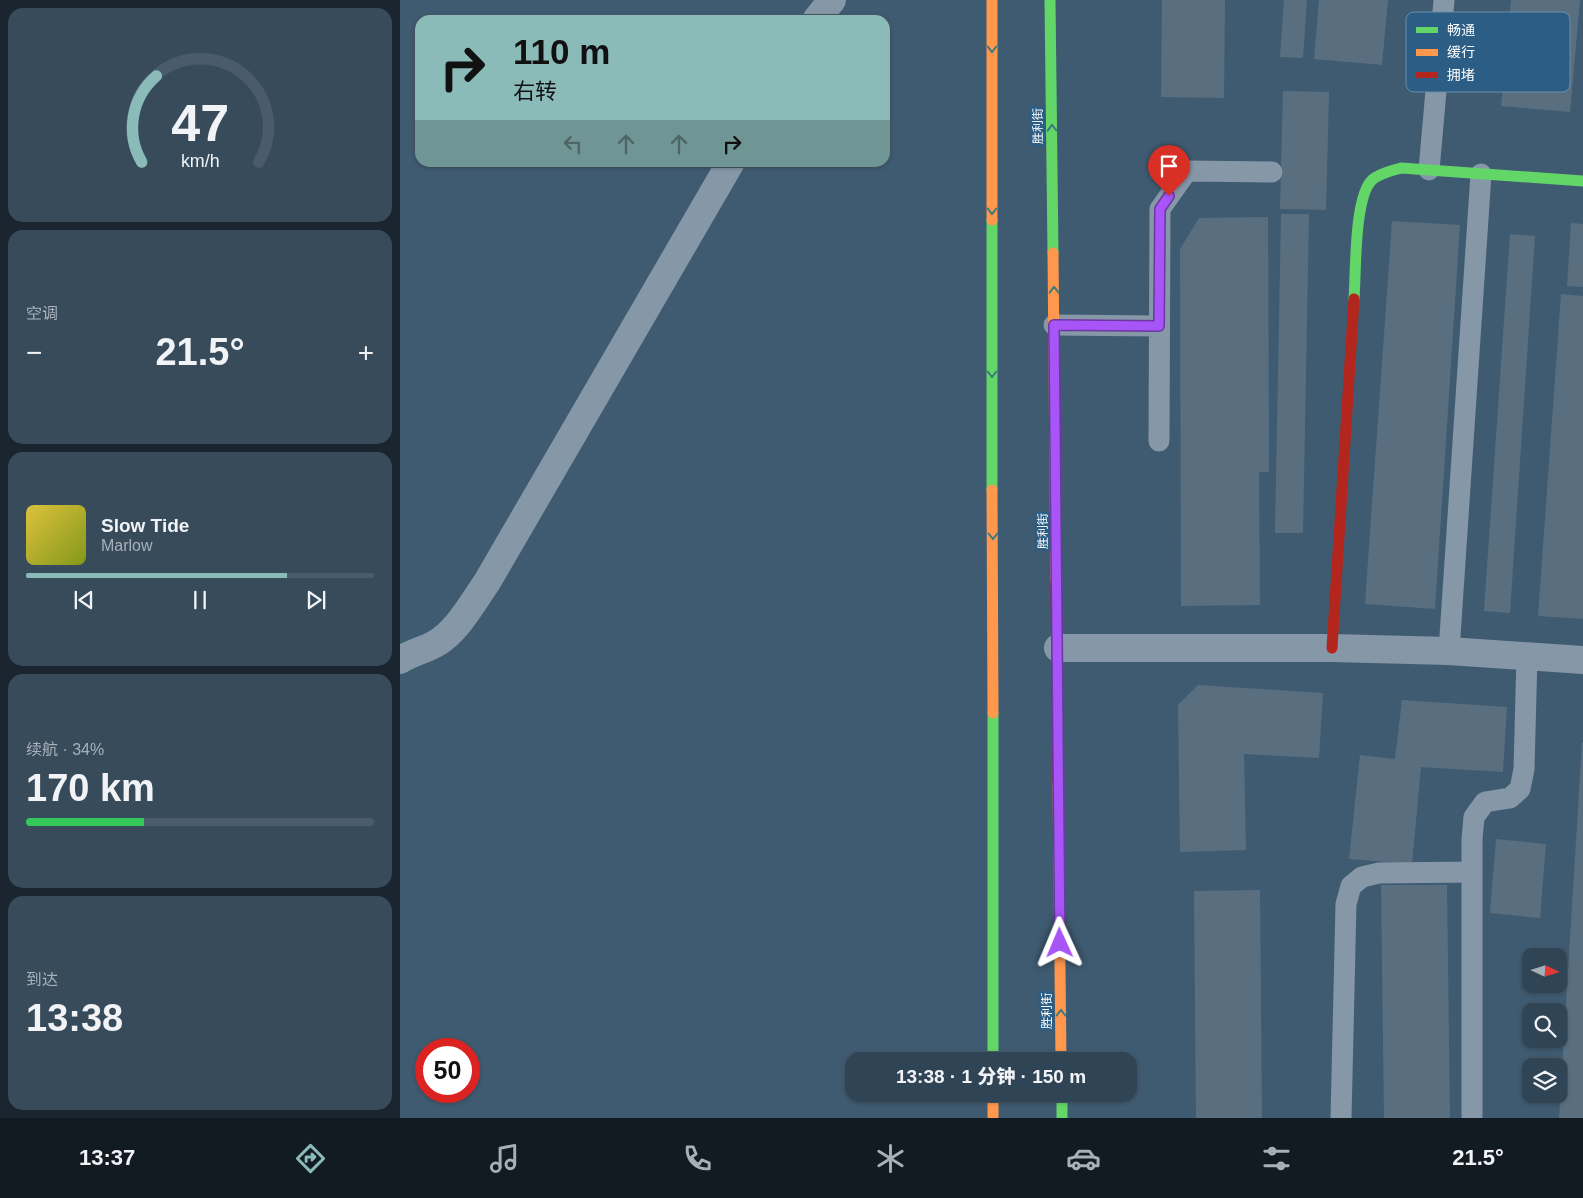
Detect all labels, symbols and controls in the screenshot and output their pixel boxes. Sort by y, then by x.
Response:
legend [1406,12,1570,92]
text: 畅通 [1447,22,1475,38]
text: 110 m [513,32,610,71]
icon: right [430,35,495,100]
text: 缓行 [1447,44,1475,60]
one-way arrow [987,45,997,53]
text: 拥堵 [1447,67,1475,83]
text: 右转 [513,79,557,104]
text: 47 [171,94,229,152]
street label: 胜利街 [1031,108,1045,144]
one-way arrow [1047,123,1057,131]
icon: left [559,130,587,158]
icon: ahead [612,130,640,158]
icon: ahead [665,130,693,158]
icon: right [718,130,746,158]
pin [1148,145,1190,196]
text: km/h [181,151,219,171]
icon: arrive [1155,152,1183,180]
one-way arrow [987,208,997,215]
one-way arrow [1049,286,1059,294]
text: 空调 [26,305,58,322]
text: 21.5° [155,331,245,373]
text: − [26,337,42,368]
text: + [358,337,374,368]
one-way arrow [987,370,997,378]
street label: 胜利街 [1036,513,1050,549]
text: Slow Tide [101,515,189,536]
one-way arrow [988,532,998,540]
text: Marlow [101,537,153,554]
icon: previous [70,586,98,614]
icon: pause [186,586,214,614]
icon: next [302,586,330,614]
text: 续航 · 34% [26,741,104,758]
text: 170 km [26,767,155,809]
position arrow [1033,916,1085,968]
north arrow [1522,948,1568,992]
map controls [1522,948,1567,1103]
text: 到达 [26,971,58,988]
street label: 胜利街 [1040,993,1054,1029]
text: 13:38 [26,997,123,1039]
button: search [1522,1003,1567,1048]
one-way arrow [1056,1008,1066,1016]
speed limit sign: 50 [415,1038,480,1103]
button: layers [1522,1058,1567,1103]
text: 13:38 · 1 分钟 · 150 m [896,1066,1086,1087]
icon: directions [293,1141,328,1176]
icon: music [487,1141,522,1176]
icon: phone [680,1141,715,1176]
icon: climate [873,1141,908,1176]
icon: car [1066,1141,1101,1176]
icon: filters [1259,1141,1294,1176]
text: 13:37 [79,1145,135,1170]
text: 21.5° [1452,1145,1504,1170]

